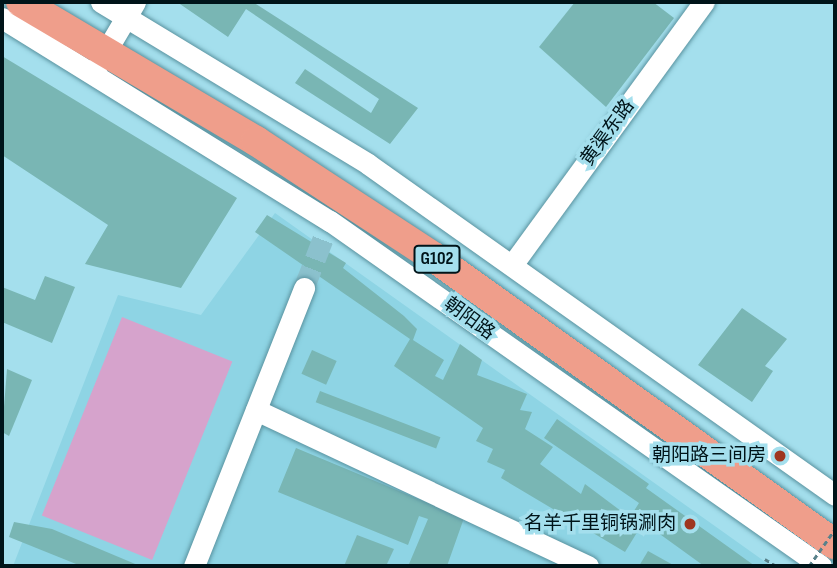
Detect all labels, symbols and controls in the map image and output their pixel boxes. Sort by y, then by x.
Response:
street label: 黄渠东路 [576,96,640,170]
road number: G102 [412,244,462,274]
street label: 朝阳路 [439,293,499,345]
place label: 朝阳路三间房 [652,445,766,467]
marker: 朝阳路三间房 [772,448,788,464]
place label: 名羊千里铜锅涮肉 [524,513,676,535]
marker: 名羊千里铜锅涮肉 [682,516,698,532]

